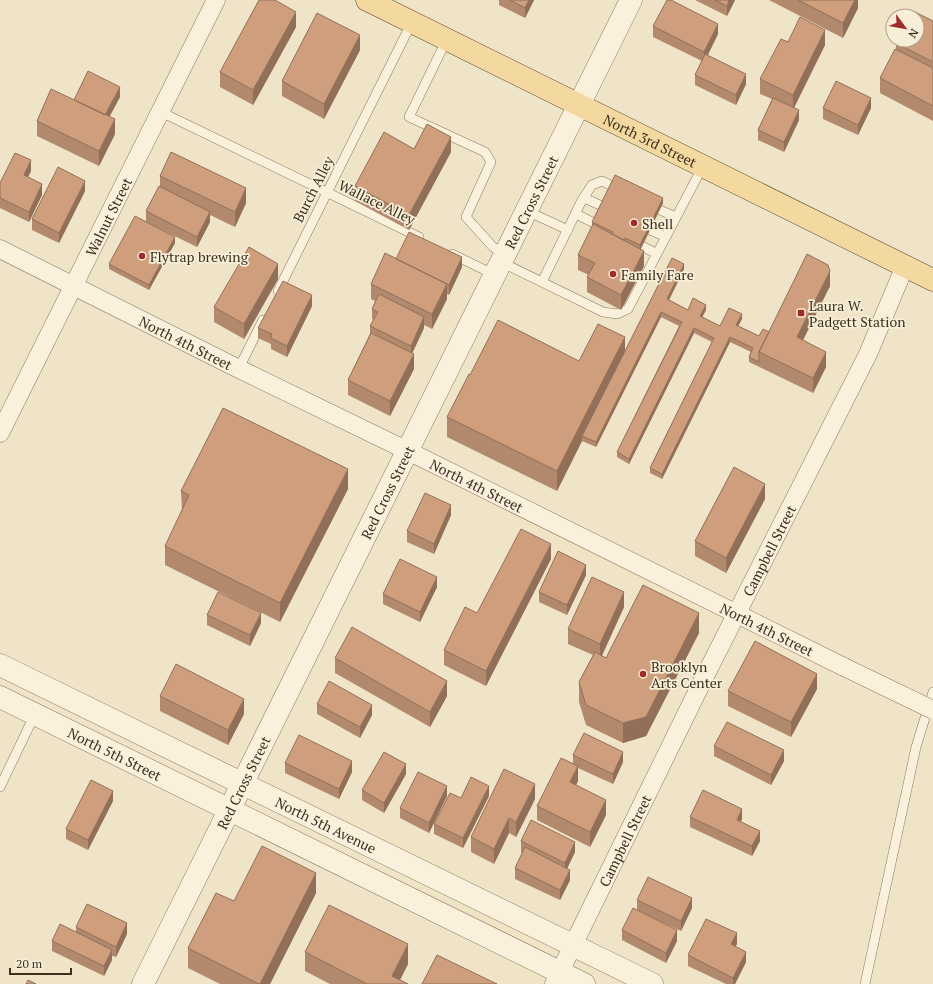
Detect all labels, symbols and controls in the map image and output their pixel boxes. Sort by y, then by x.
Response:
north arrow [885,8,925,48]
text: N [905,26,922,41]
street label: North 3rd Street [600,109,701,172]
street label: Red Cross Street [500,151,562,252]
street label: Burch Alley [288,152,338,225]
street label: Walnut Street [80,173,136,259]
street label: Wallace Alley [336,175,419,229]
place label: Shell [642,214,673,233]
marker: Shell [629,218,639,228]
place label: Flytrap brewing [150,247,249,266]
marker: Flytrap brewing [137,251,147,261]
place label: Family Fare [621,265,694,284]
marker: Family Fare [608,269,618,279]
place label: Laura W. Padgett Station [809,296,906,331]
marker: Laura W. Padgett Station [796,308,806,318]
street label: North 4th Street [136,311,236,374]
street label: Red Cross Street [356,442,418,542]
street label: North 4th Street [427,454,527,517]
street label: Campbell Street [738,501,800,599]
street label: North 4th Street [717,598,818,660]
place label: Brooklyn Arts Center [651,657,723,692]
marker: Brooklyn Arts Center [638,669,648,679]
street label: North 5th Street [65,722,166,785]
street label: Red Cross Street [212,732,274,832]
street label: Campbell Street [594,790,655,889]
street label: North 5th Avenue [272,792,380,857]
scale bar [10,950,71,976]
text: 20 m [16,956,43,971]

